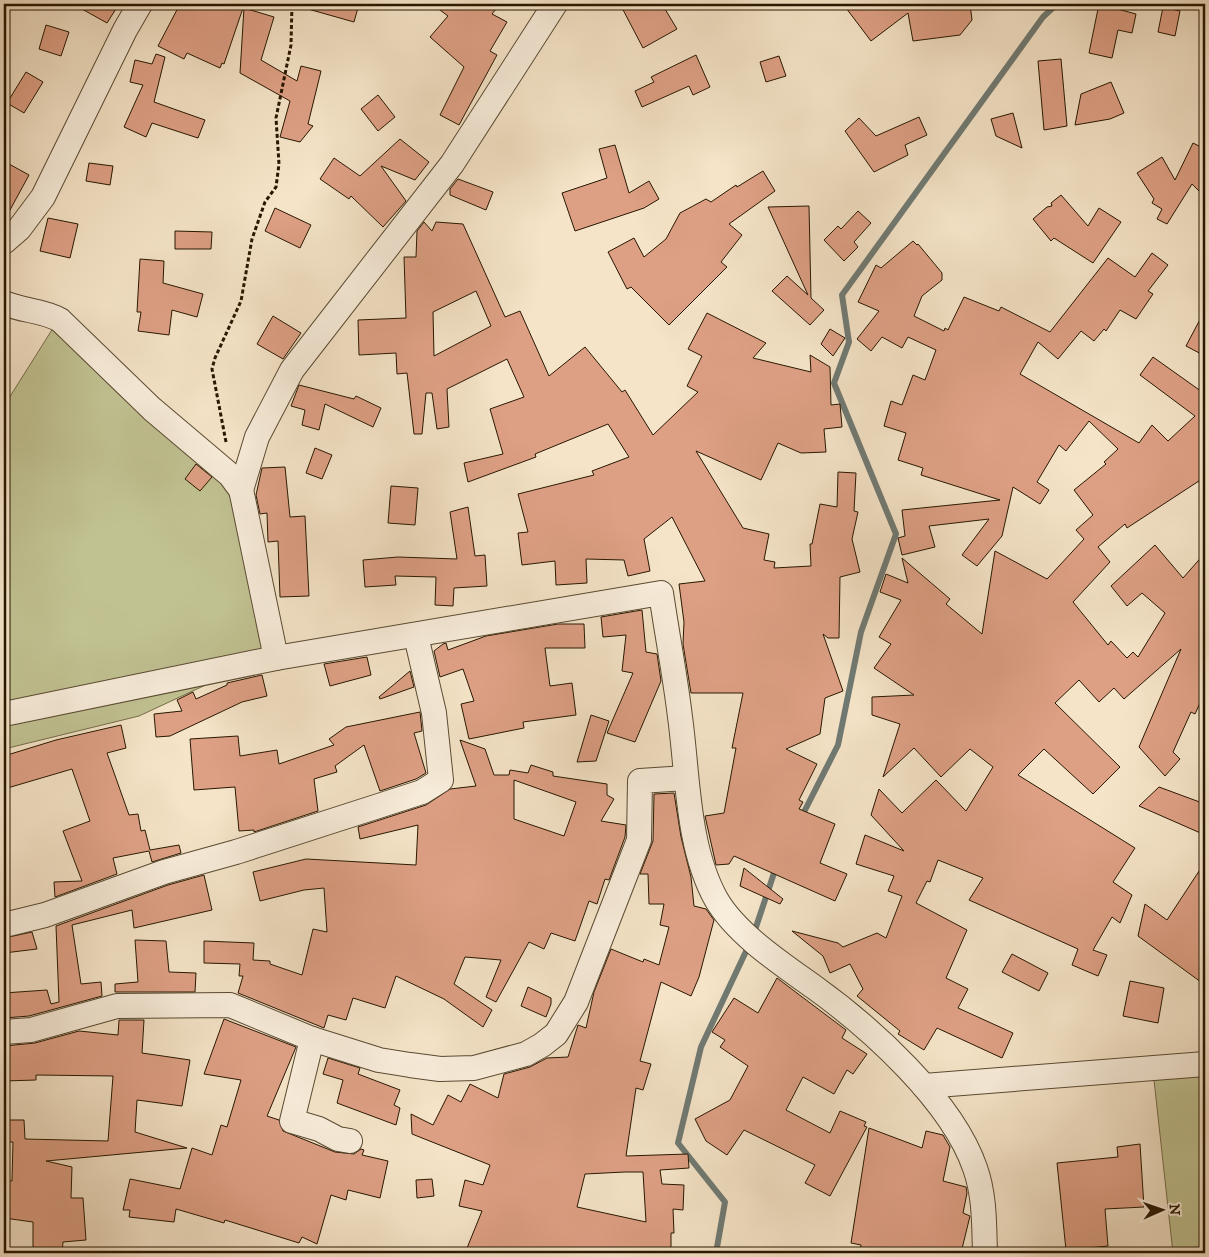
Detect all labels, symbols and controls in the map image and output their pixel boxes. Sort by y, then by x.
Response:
north arrow [1136,1184,1186,1234]
text: N [1165,1204,1183,1216]

